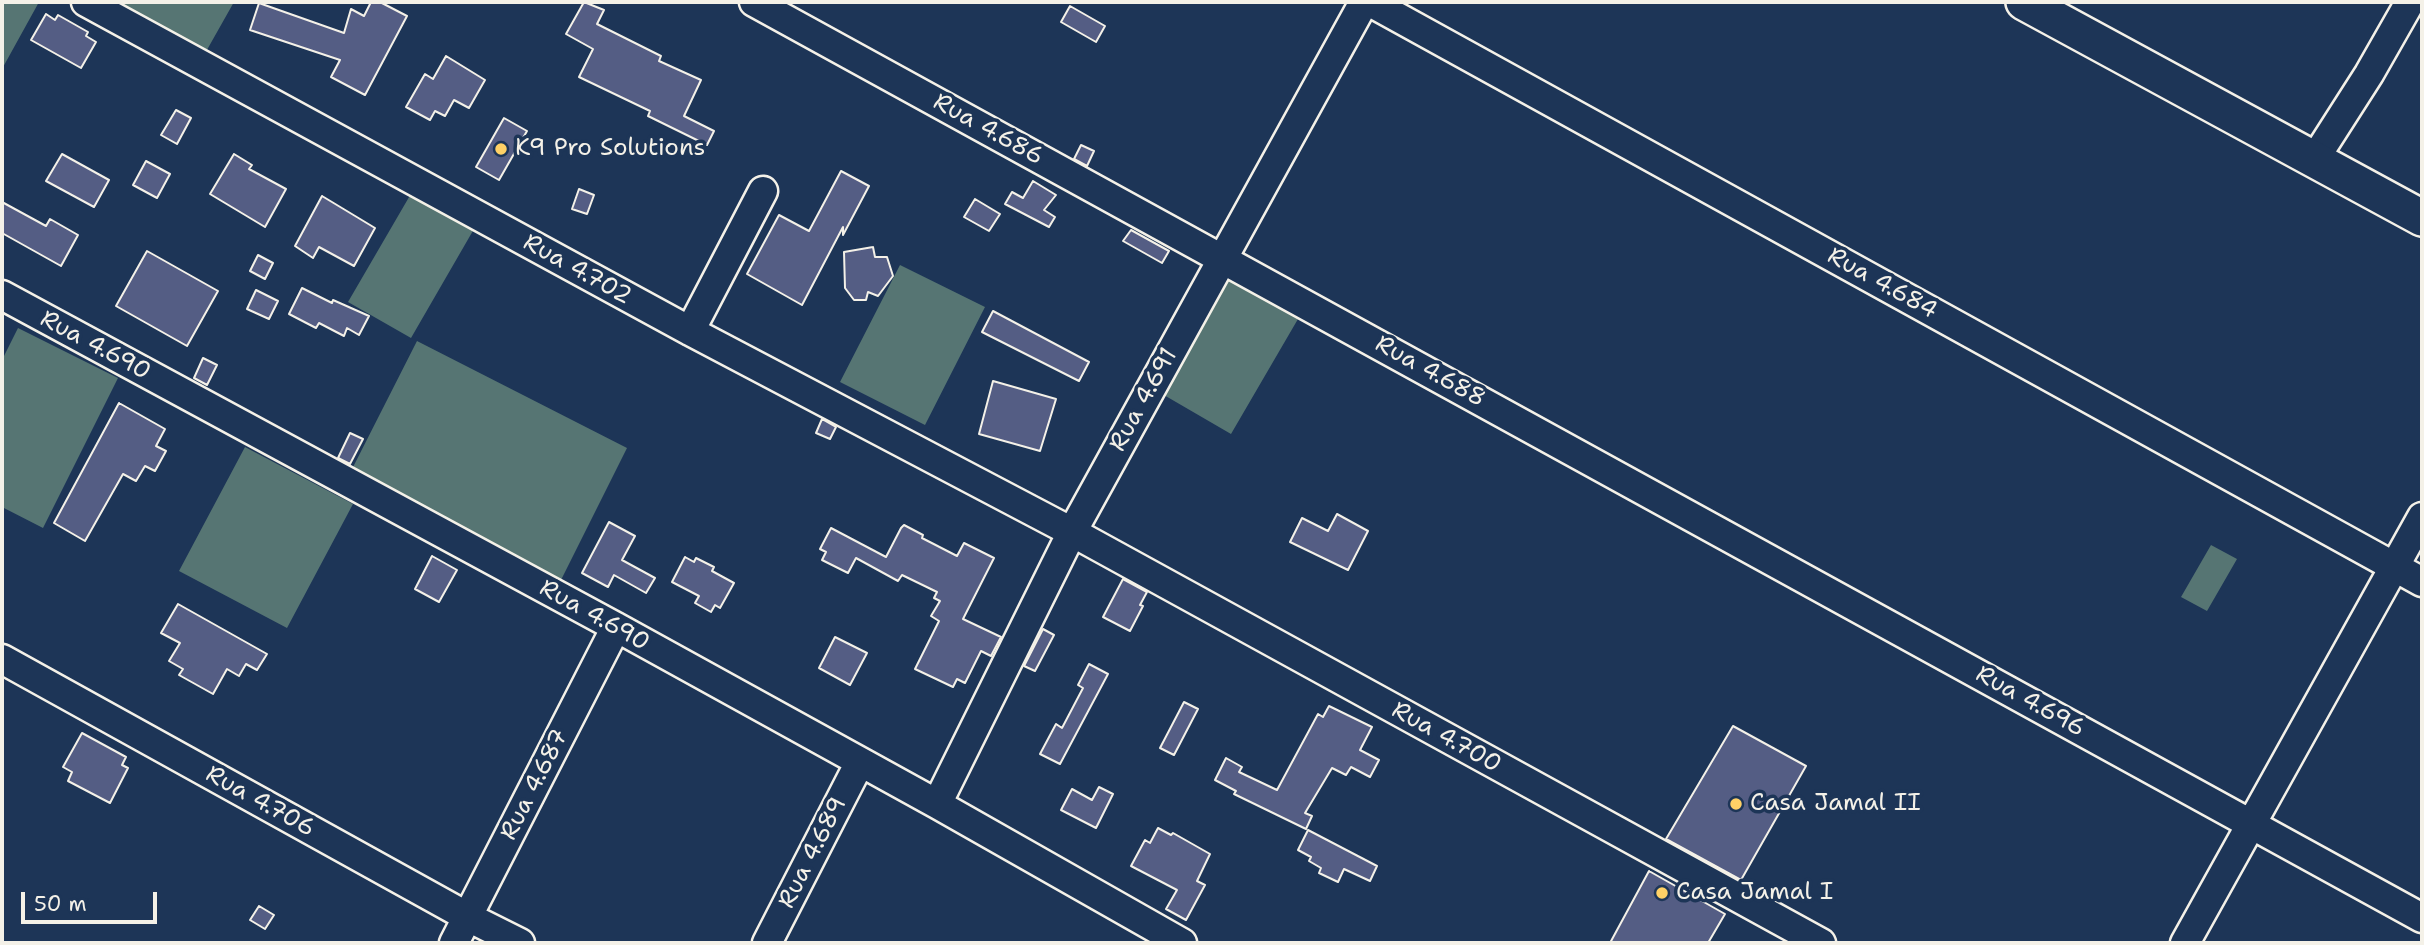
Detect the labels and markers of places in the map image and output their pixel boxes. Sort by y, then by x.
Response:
place label: K9 Pro Solutions [515,135,705,163]
marker: K9 Pro Solutions [493,141,509,157]
place label: Casa Jamal II [1750,790,1921,818]
marker: Casa Jamal II [1728,796,1744,812]
place label: Casa Jamal I [1676,879,1833,907]
marker: Casa Jamal I [1654,885,1670,901]

